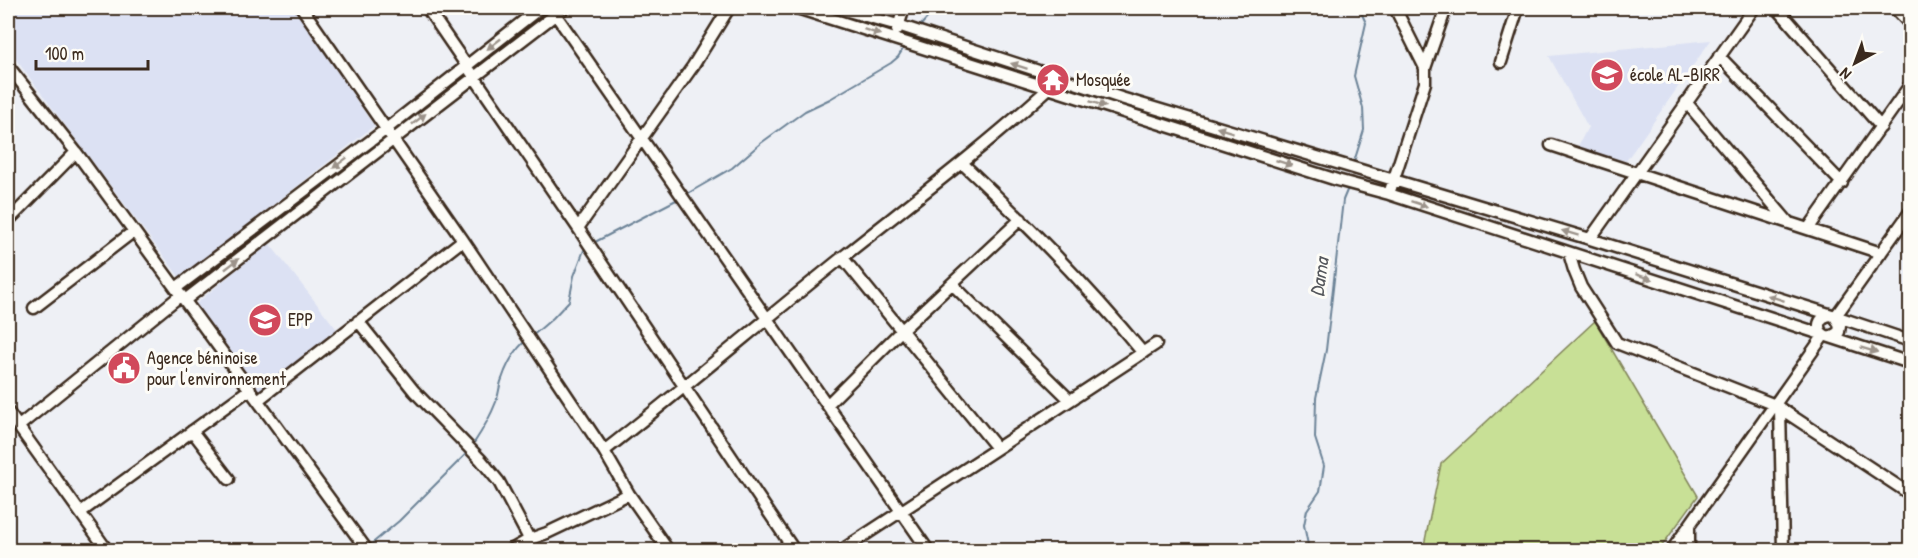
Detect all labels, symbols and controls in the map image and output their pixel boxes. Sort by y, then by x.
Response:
one-way arrow [863,28,881,37]
scale bar [36,33,148,71]
north arrow [1825,33,1885,93]
one-way arrow [487,37,502,49]
text: 100 m [45,41,84,66]
school or university icon: école AL-BIRR [1589,57,1625,93]
one-way arrow [1010,60,1028,70]
temple icon: Mosquée [1035,62,1071,98]
place label: école AL-BIRR [1630,62,1720,87]
text: N [1834,63,1856,85]
place label: Mosquée [1076,67,1131,92]
one-way arrow [1089,100,1107,109]
one-way arrow [411,113,427,126]
one-way arrow [1216,124,1234,134]
one-way arrow [333,157,348,169]
one-way arrow [1275,159,1293,169]
one-way arrow [1410,200,1428,209]
one-way arrow [1561,228,1579,237]
water label: Dama [1302,254,1335,298]
one-way arrow [224,259,239,271]
one-way arrow [1635,273,1653,282]
one-way arrow [1767,293,1785,302]
school or university icon: EPP [247,302,283,338]
place label: EPP [288,307,313,332]
place label: Agence béninoise pour l'environnement [147,345,287,391]
one-way arrow [1860,345,1878,355]
public building icon: Agence béninoise pour l'environnement [106,350,142,386]

